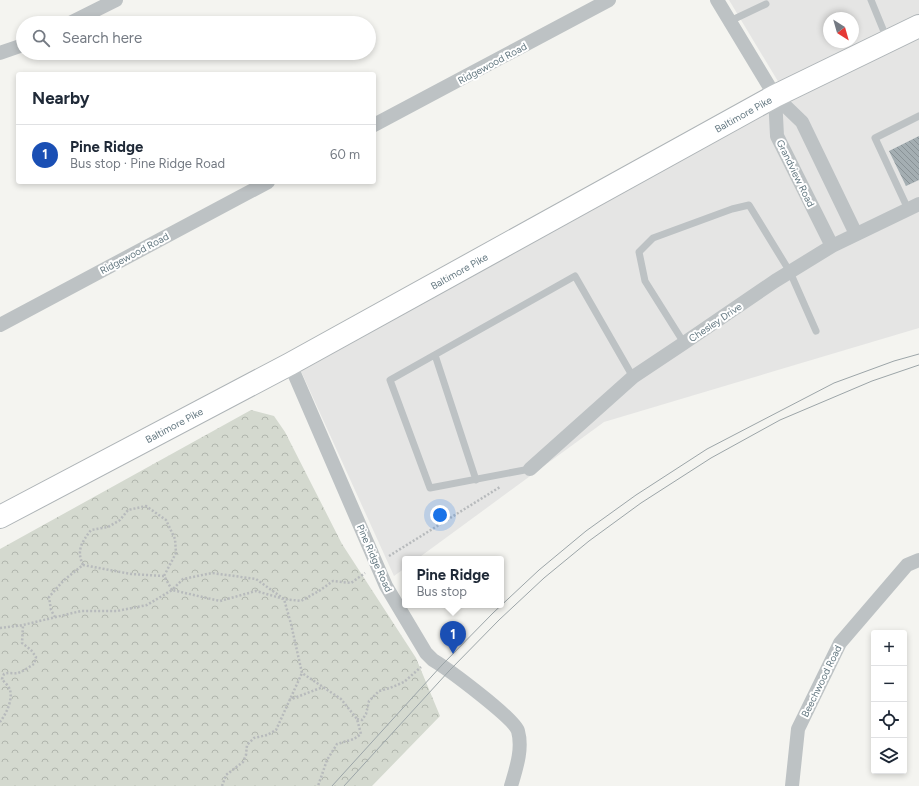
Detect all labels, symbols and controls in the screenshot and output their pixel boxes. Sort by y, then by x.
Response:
north arrow [823,12,859,48]
search box [16,16,376,60]
icon: search [30,27,52,49]
text: Search here [62,29,142,47]
street label: Ridgewood Road [455,40,529,87]
text: Nearby [32,88,90,108]
street label: Baltimore Pike [712,93,775,136]
street label: Grandview Road [774,137,818,209]
text: Pine Ridge [70,138,143,156]
text: 1 [42,147,48,162]
text: 60 m [330,147,360,162]
text: Bus stop · Pine Ridge Road [70,156,225,171]
street label: Ridgewood Road [97,230,171,277]
street label: Baltimore Pike [428,250,491,293]
street label: Chesley Drive [686,300,745,345]
street label: Baltimore Pike [143,405,206,446]
your location [430,505,450,525]
street label: Pine Ridge Road [354,522,395,594]
popup [402,556,504,608]
text: Pine Ridge [416,566,490,584]
text: Bus stop [416,584,467,599]
pin: 1 [440,621,466,654]
map controls [871,630,907,774]
button: + [871,630,907,666]
street label: Beechwood Road [798,643,845,719]
button: − [871,666,907,702]
button: locate [871,702,907,738]
button: layers [871,738,907,774]

